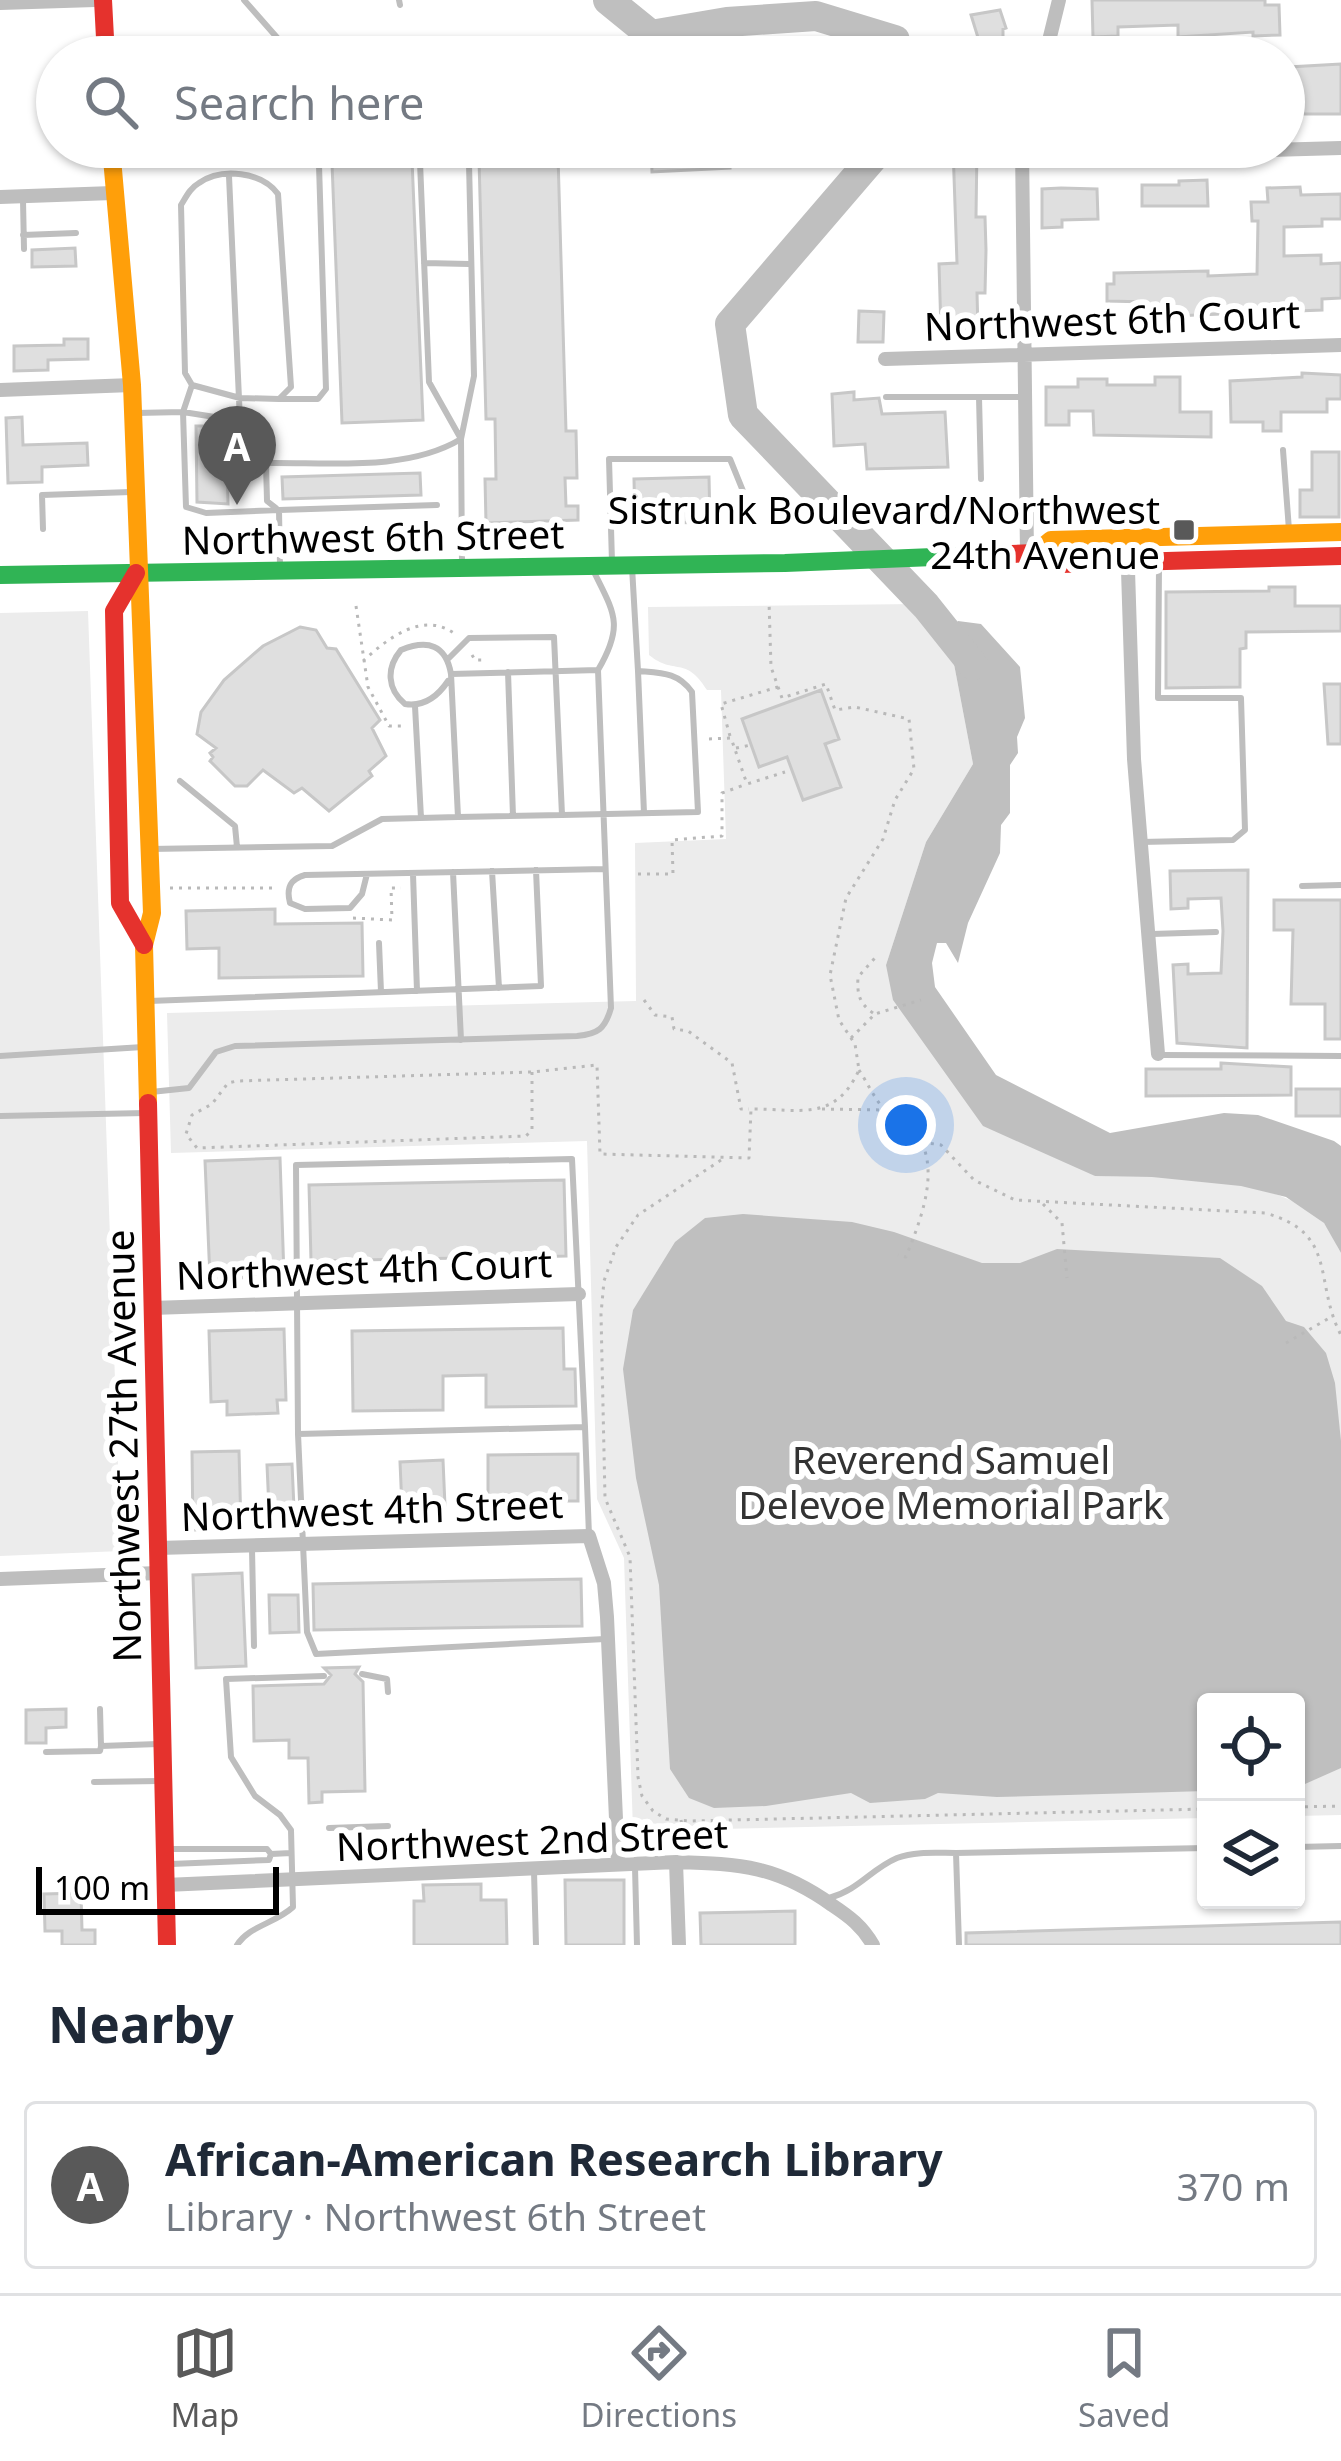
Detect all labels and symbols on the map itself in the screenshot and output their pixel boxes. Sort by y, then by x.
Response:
street label: Northwest 6th Court [923,286,1301,352]
pin: A [198,406,276,505]
place label: Sistrunk Boulevard/Northwest 24th Avenue [608,482,1160,580]
street label: Northwest 6th Street [181,506,565,566]
marker: Sistrunk Boulevard/Northwest 24th Avenue [1171,517,1197,543]
your location [876,1095,936,1155]
street label: Northwest 27th Avenue [92,1229,152,1663]
street label: Northwest 4th Court [175,1235,553,1301]
park label: Reverend Samuel Delevoe Memorial Park [738,1432,1164,1530]
street label: Northwest 4th Street [180,1476,564,1542]
street label: Northwest 2nd Street [335,1806,729,1872]
scale bar [36,1861,279,1914]

